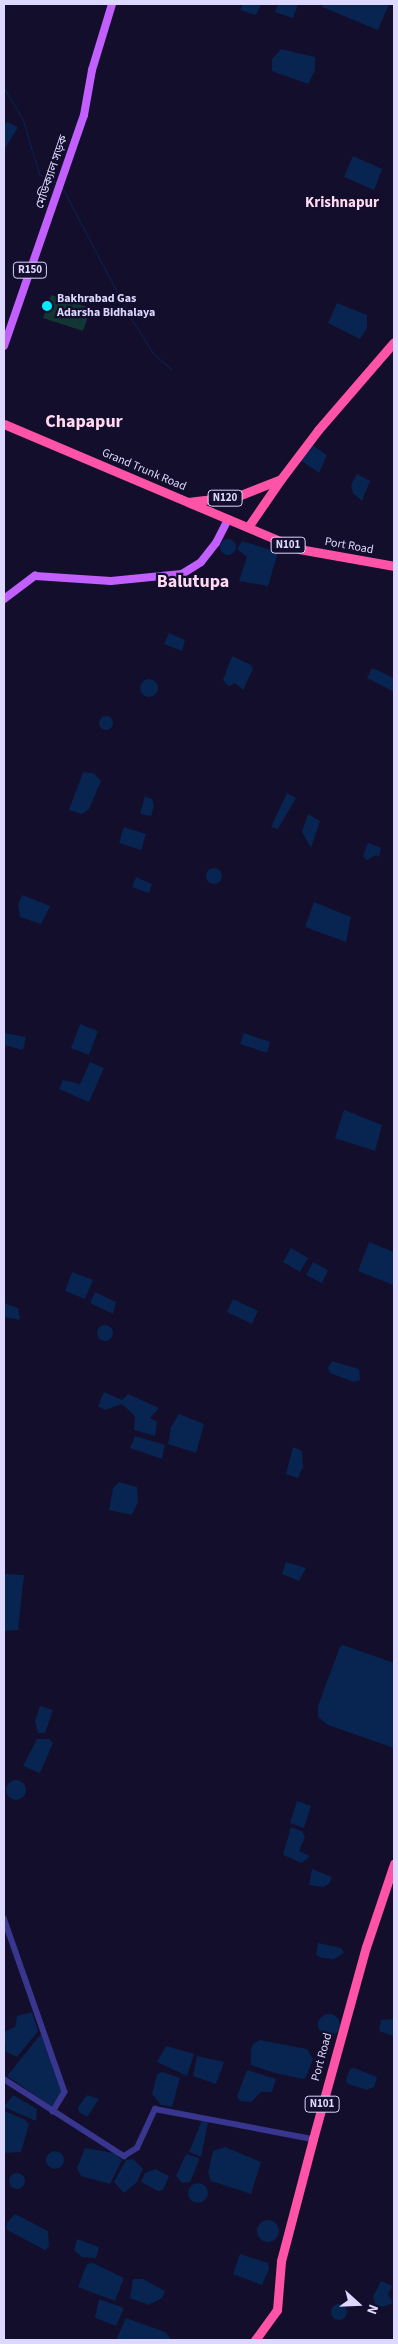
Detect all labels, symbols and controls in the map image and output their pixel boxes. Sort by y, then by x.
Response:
street label: মেডিক্যাল সড়ক [33,134,71,210]
district label: Krishnapur [305,194,379,212]
road number: R150 [12,262,48,278]
place label: Bakhrabad Gas Adarsha Bidhalaya [57,292,155,320]
marker: Bakhrabad Gas Adarsha Bidhalaya [41,300,53,312]
district label: Chapapur [45,411,123,433]
street label: Grand Trunk Road [100,446,188,494]
road number: N120 [208,489,242,506]
street label: Port Road [323,535,375,557]
road number: N101 [270,536,306,554]
district label: Balutupa [157,571,229,593]
street label: Port Road [309,2031,335,2083]
road number: N101 [304,2096,340,2112]
north arrow [333,2279,383,2329]
text: N [361,2301,383,2317]

